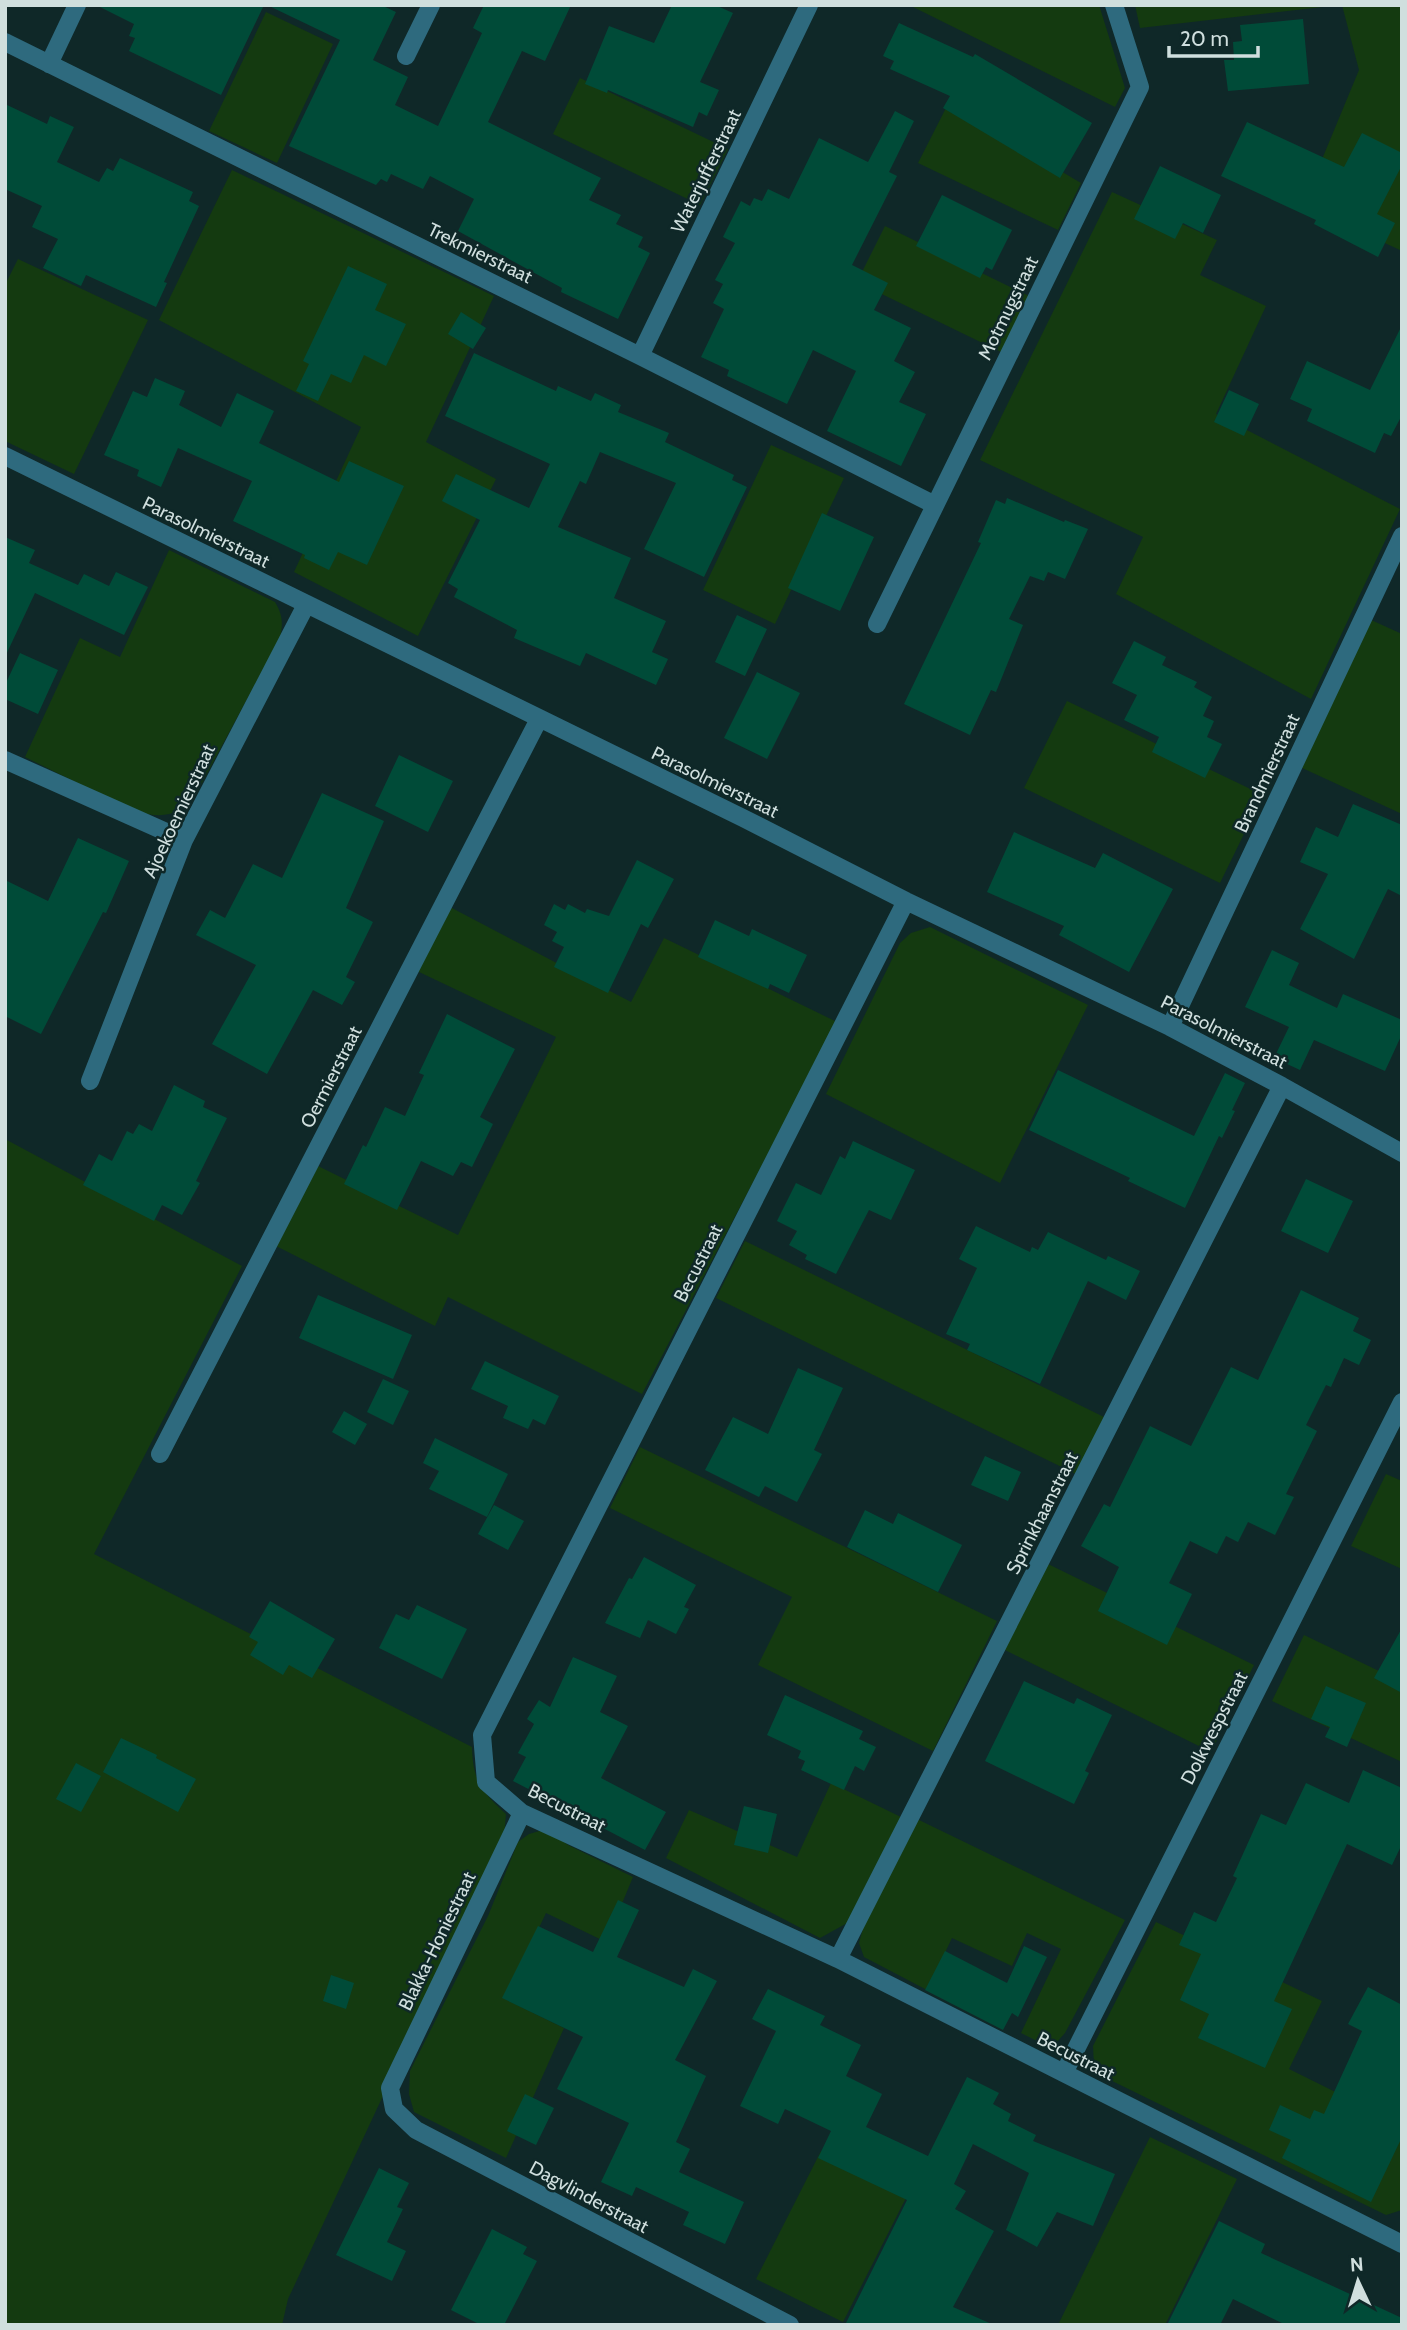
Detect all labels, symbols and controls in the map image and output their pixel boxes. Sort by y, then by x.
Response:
scale bar [1169,14,1258,58]
text: 20 m [1180,26,1229,51]
street label: Waterjufferstraat [666,105,746,237]
street label: Trekmierstraat [424,218,537,288]
street label: Motmugstraat [973,252,1043,364]
street label: Parasolmierstraat [139,491,274,573]
street label: Brandmierstraat [1229,709,1305,836]
street label: Ajoekoemierstraat [138,740,220,882]
street label: Parasolmierstraat [648,741,783,823]
street label: Parasolmierstraat [1157,990,1291,1074]
street label: Oermierstraat [295,1022,367,1132]
street label: Becustraat [669,1220,728,1306]
street label: Sprinkhaanstraat [1001,1447,1083,1578]
street label: Dolkwespstraat [1176,1667,1253,1788]
street label: Becustraat [524,1779,610,1838]
street label: Blakka-Honiestraat [393,1867,481,2014]
street label: Becustraat [1033,2027,1119,2086]
street label: Dagvlinderstraat [525,2156,653,2238]
north arrow [1323,2246,1393,2316]
text: N [1349,2253,1364,2276]

